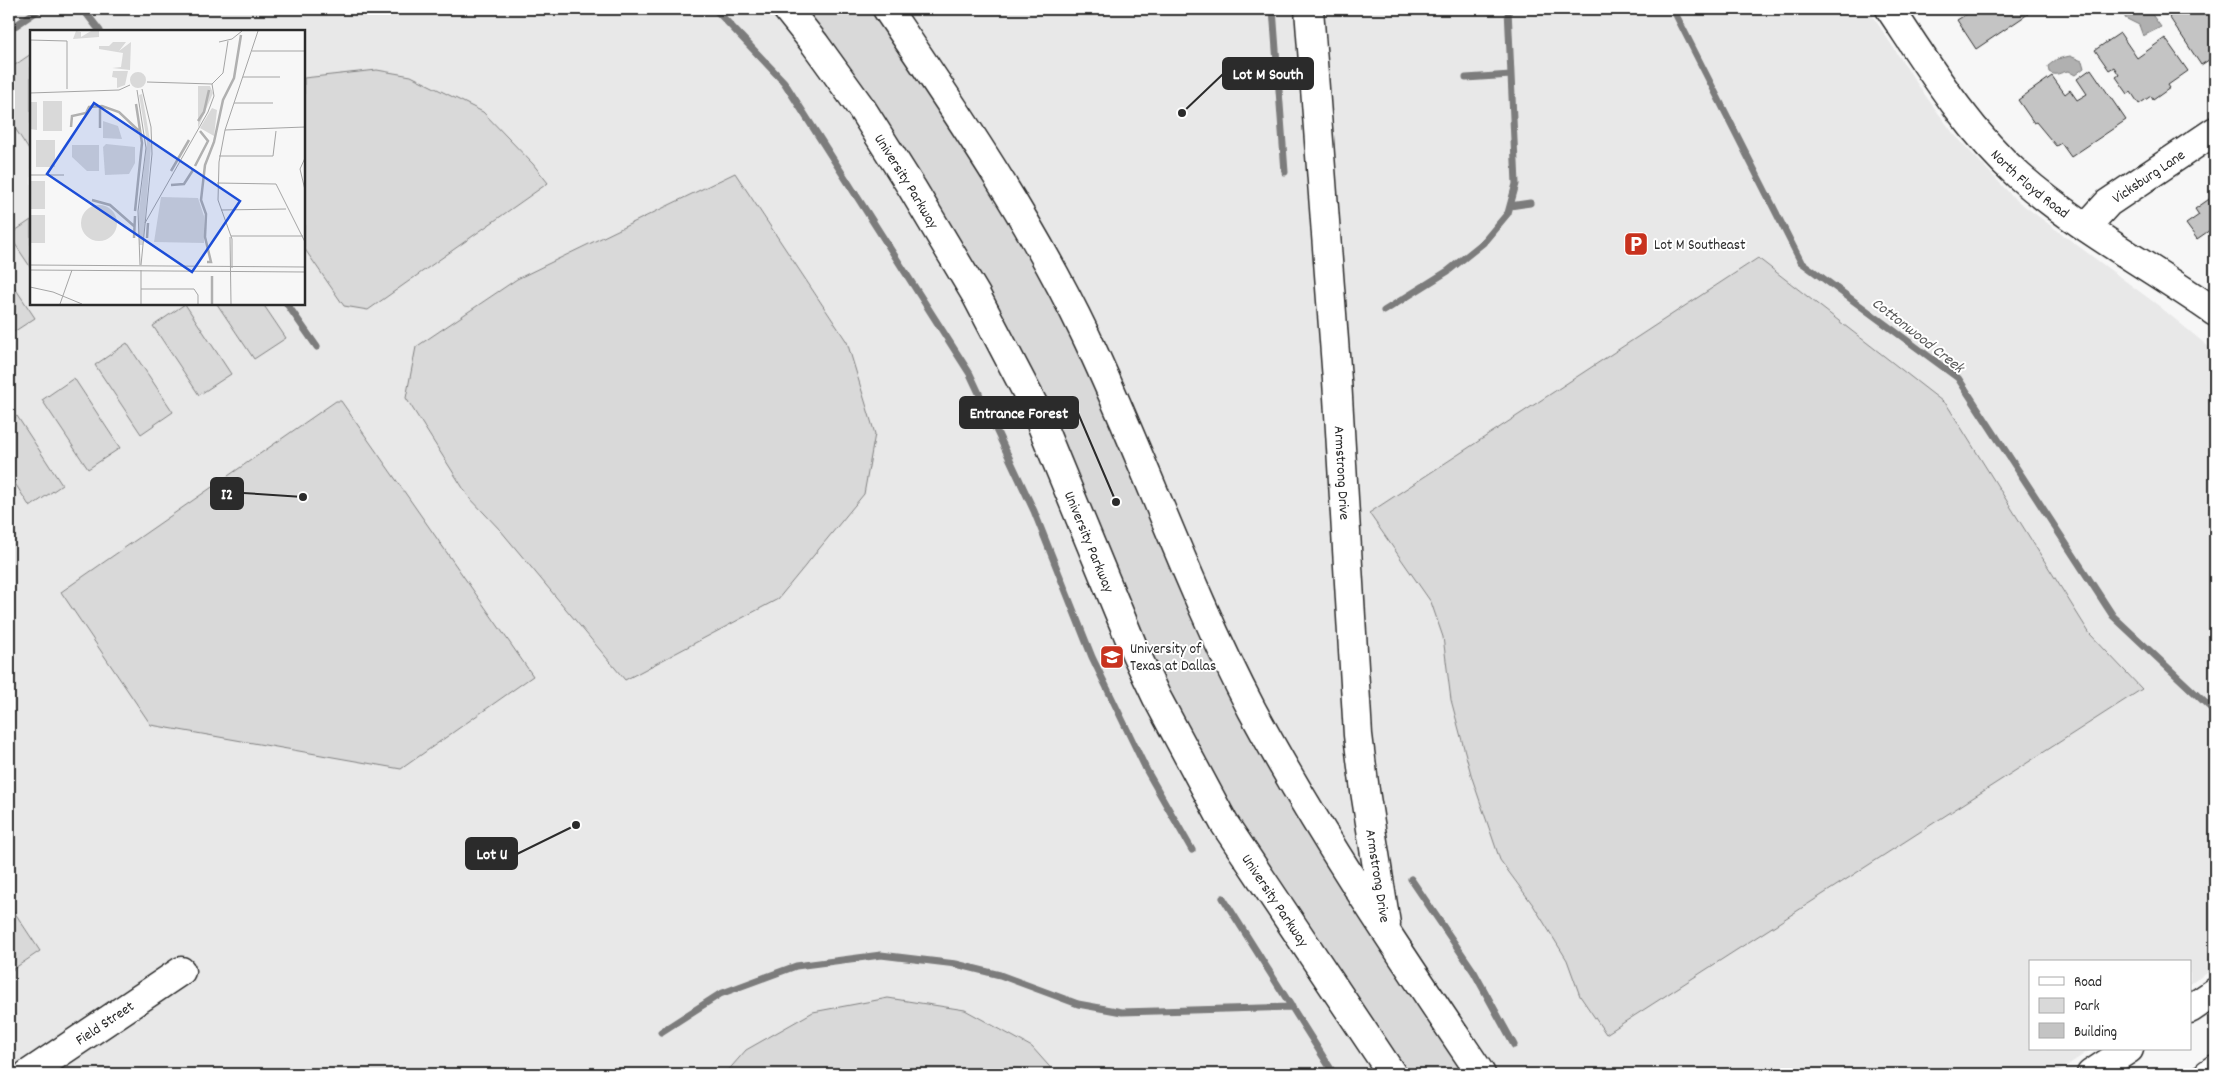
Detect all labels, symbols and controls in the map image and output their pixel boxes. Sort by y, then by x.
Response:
inset map [30,30,305,305]
callout: Lot M South [1223,58,1313,89]
text: Lot M South [1233,64,1303,87]
street label: University Parkway [868,130,944,234]
street label: North Floyd Road [1985,145,2073,225]
street label: Vicksburg Lane [2108,145,2191,210]
parking icon: Lot M Southeast [1623,231,1649,257]
place label: Lot M Southeast [1654,235,1746,257]
water label: Cottonwood Creek [1866,293,1970,380]
callout: Entrance Forest [960,397,1078,428]
text: Entrance Forest [970,403,1068,426]
street label: Armstrong Drive [1327,425,1354,521]
callout: I2 [211,478,243,509]
text: I2 [221,484,233,507]
street label: University Parkway [1057,488,1119,597]
place label: University of Texas at Dallas [1130,639,1216,678]
school or university icon: University of Texas at Dallas [1099,644,1125,670]
street label: Armstrong Drive [1358,828,1395,925]
callout: Lot U [466,838,517,869]
text: Lot U [477,844,508,867]
street label: University Parkway [1235,850,1314,953]
legend [2029,960,2192,1050]
text: Road [2074,972,2102,994]
street label: Field Street [72,996,140,1052]
text: Park [2074,996,2100,1018]
text: Building [2074,1022,2117,1044]

